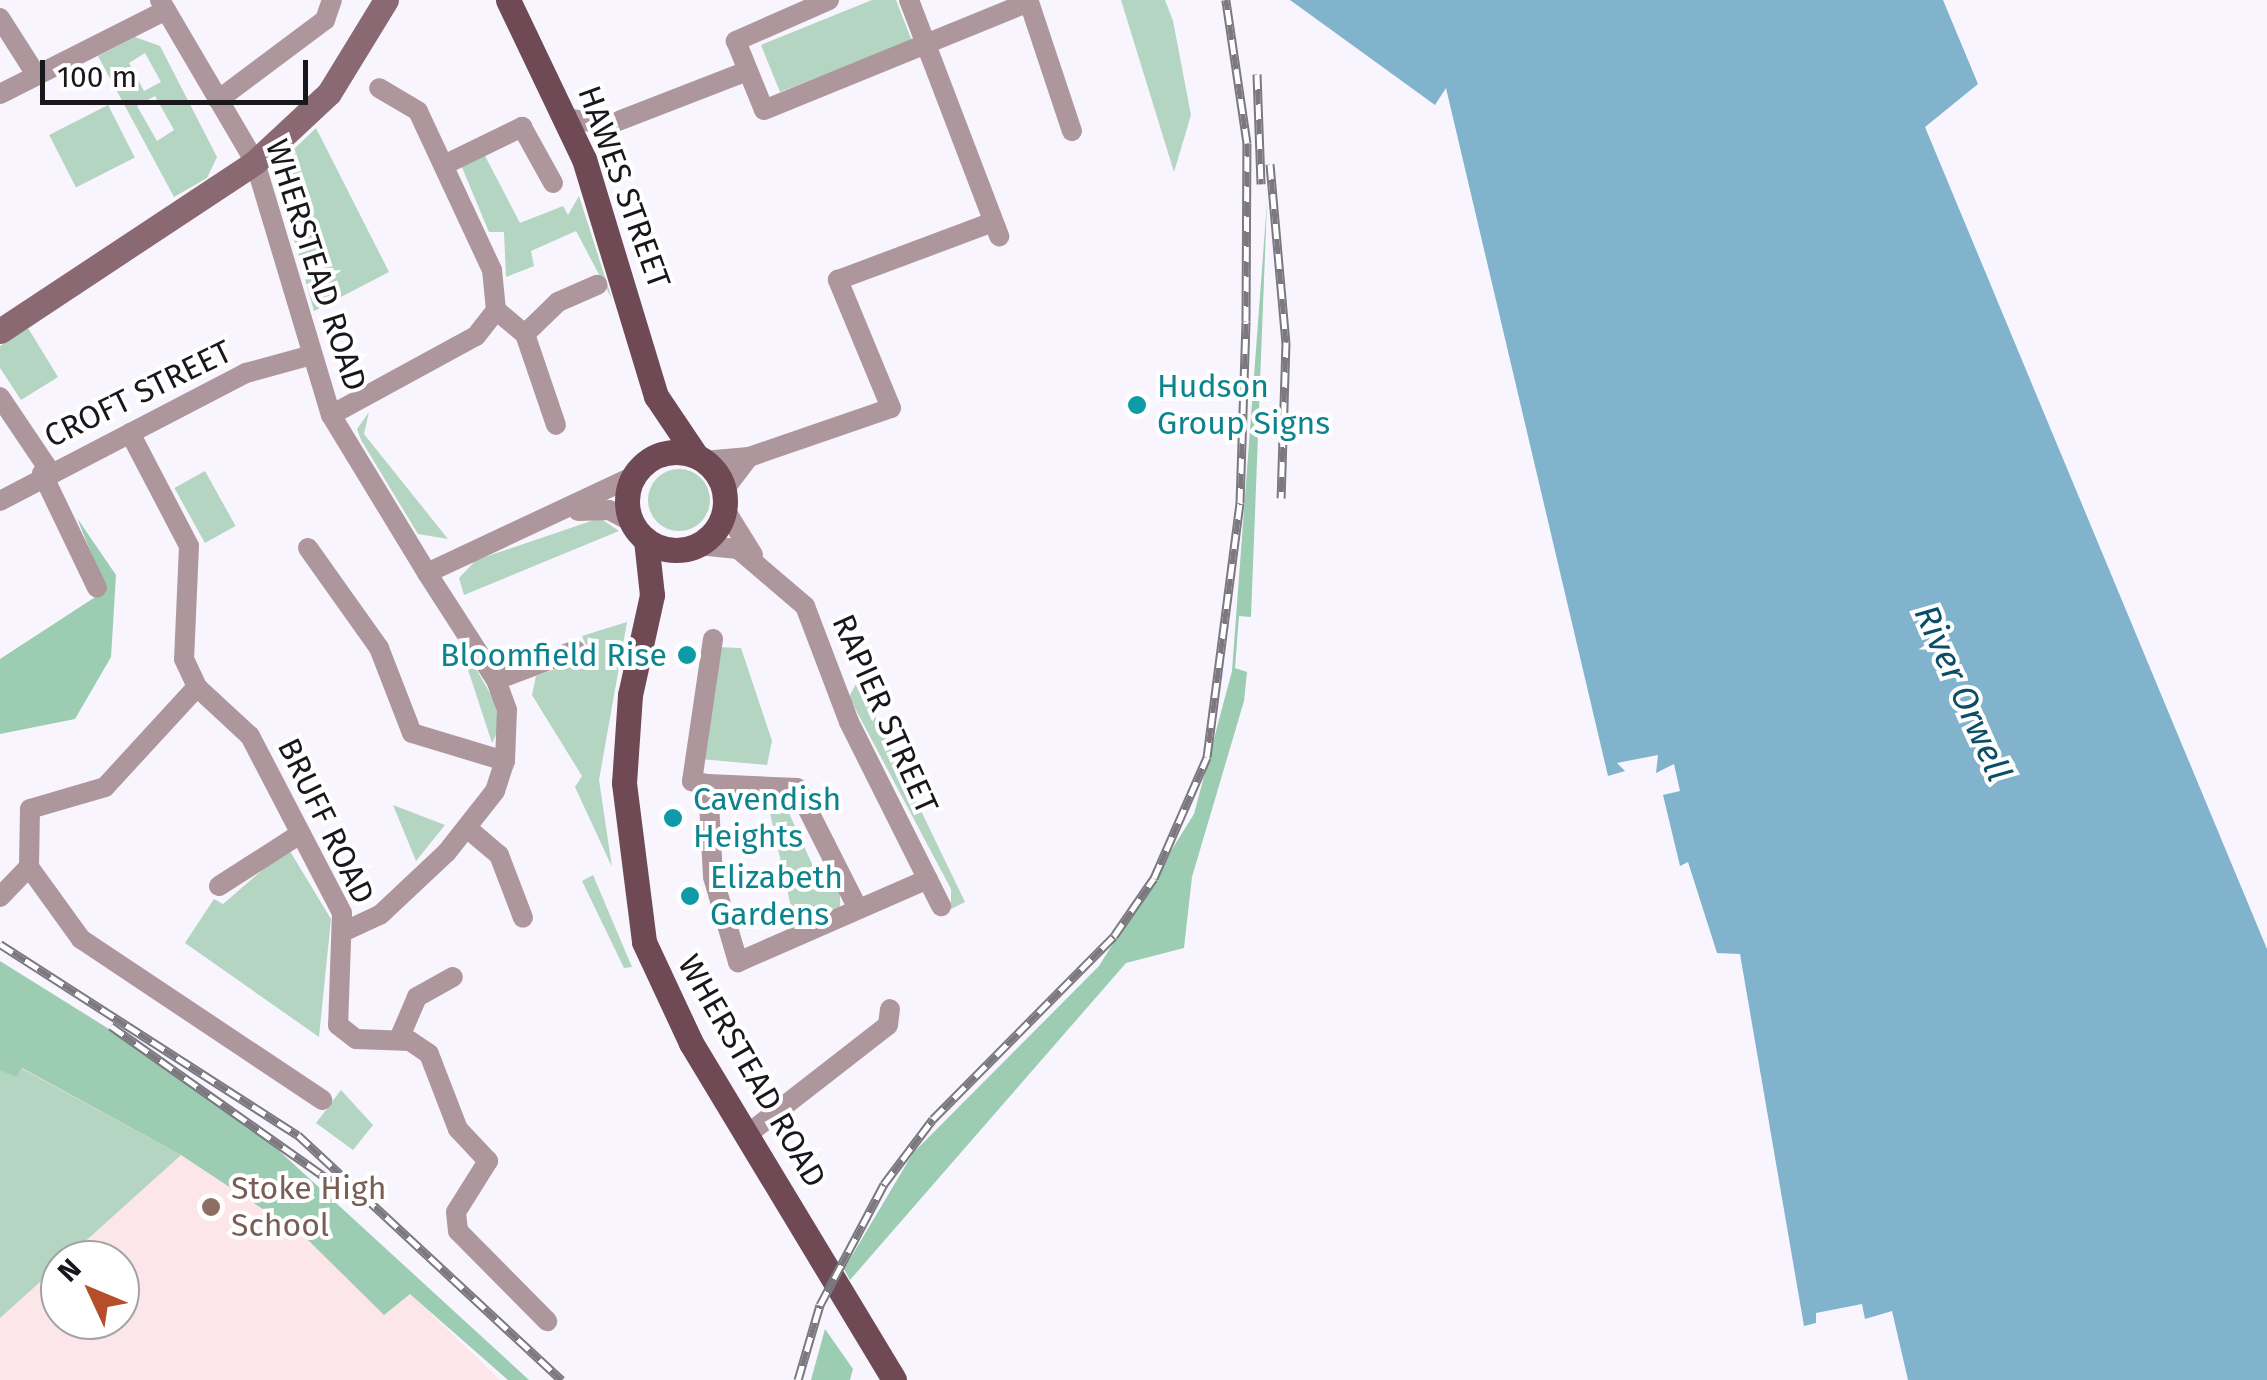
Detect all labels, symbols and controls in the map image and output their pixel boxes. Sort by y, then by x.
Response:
scale bar [45,40,312,102]
text: 100 m [57,59,137,95]
street label: HAWES STREET [570,81,678,293]
street label: WHERSTEAD ROAD [257,134,375,396]
street label: CROFT STREET [38,332,238,456]
place label: Hudson Group Signs [1157,368,1330,443]
marker: Hudson Group Signs [1126,394,1148,416]
water label: River Orwell [1905,598,2021,788]
street label: RAPIER STREET [824,608,946,820]
place label: Bloomfield Rise [440,636,667,674]
marker: Bloomfield Rise [676,644,698,666]
street label: BRUFF ROAD [269,732,383,910]
place label: Cavendish Heights [693,781,841,856]
marker: Cavendish Heights [662,807,684,829]
place label: Elizabeth Gardens [710,859,843,934]
marker: Elizabeth Gardens [679,885,701,907]
street label: WHERSTEAD ROAD [670,948,834,1194]
place label: Stoke High School [231,1170,386,1245]
marker: Stoke High School [200,1196,222,1218]
north arrow [40,1240,140,1340]
text: N [51,1252,88,1288]

